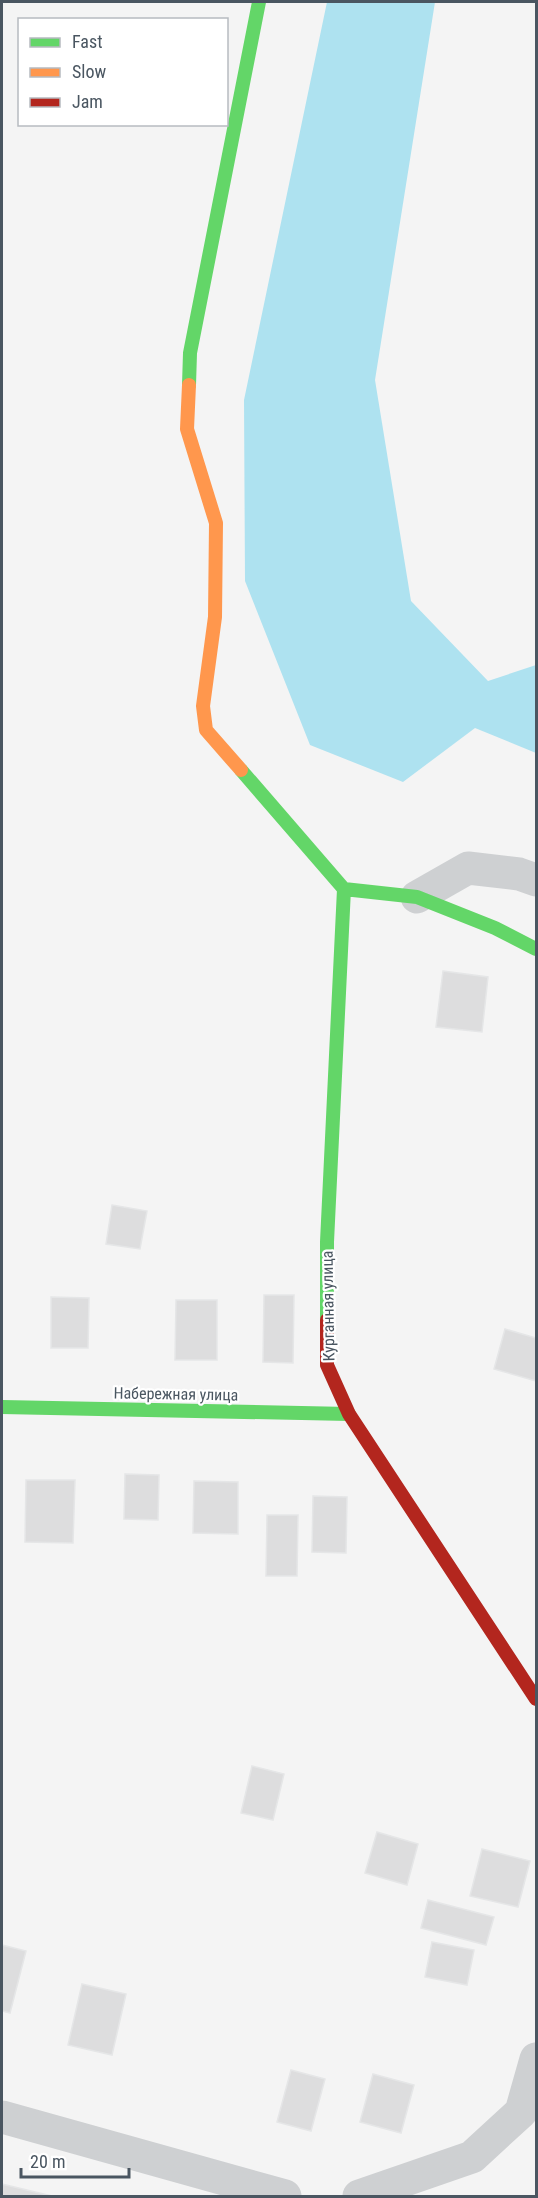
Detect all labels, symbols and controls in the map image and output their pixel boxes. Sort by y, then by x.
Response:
legend [18,18,228,126]
text: Fast [72,31,103,52]
text: Slow [72,61,107,82]
text: Jam [72,91,103,112]
street label: Курганная улица [318,1250,338,1362]
street label: Набережная улица [113,1383,239,1405]
scale bar [21,2141,129,2179]
text: 20 m [30,2151,65,2172]

